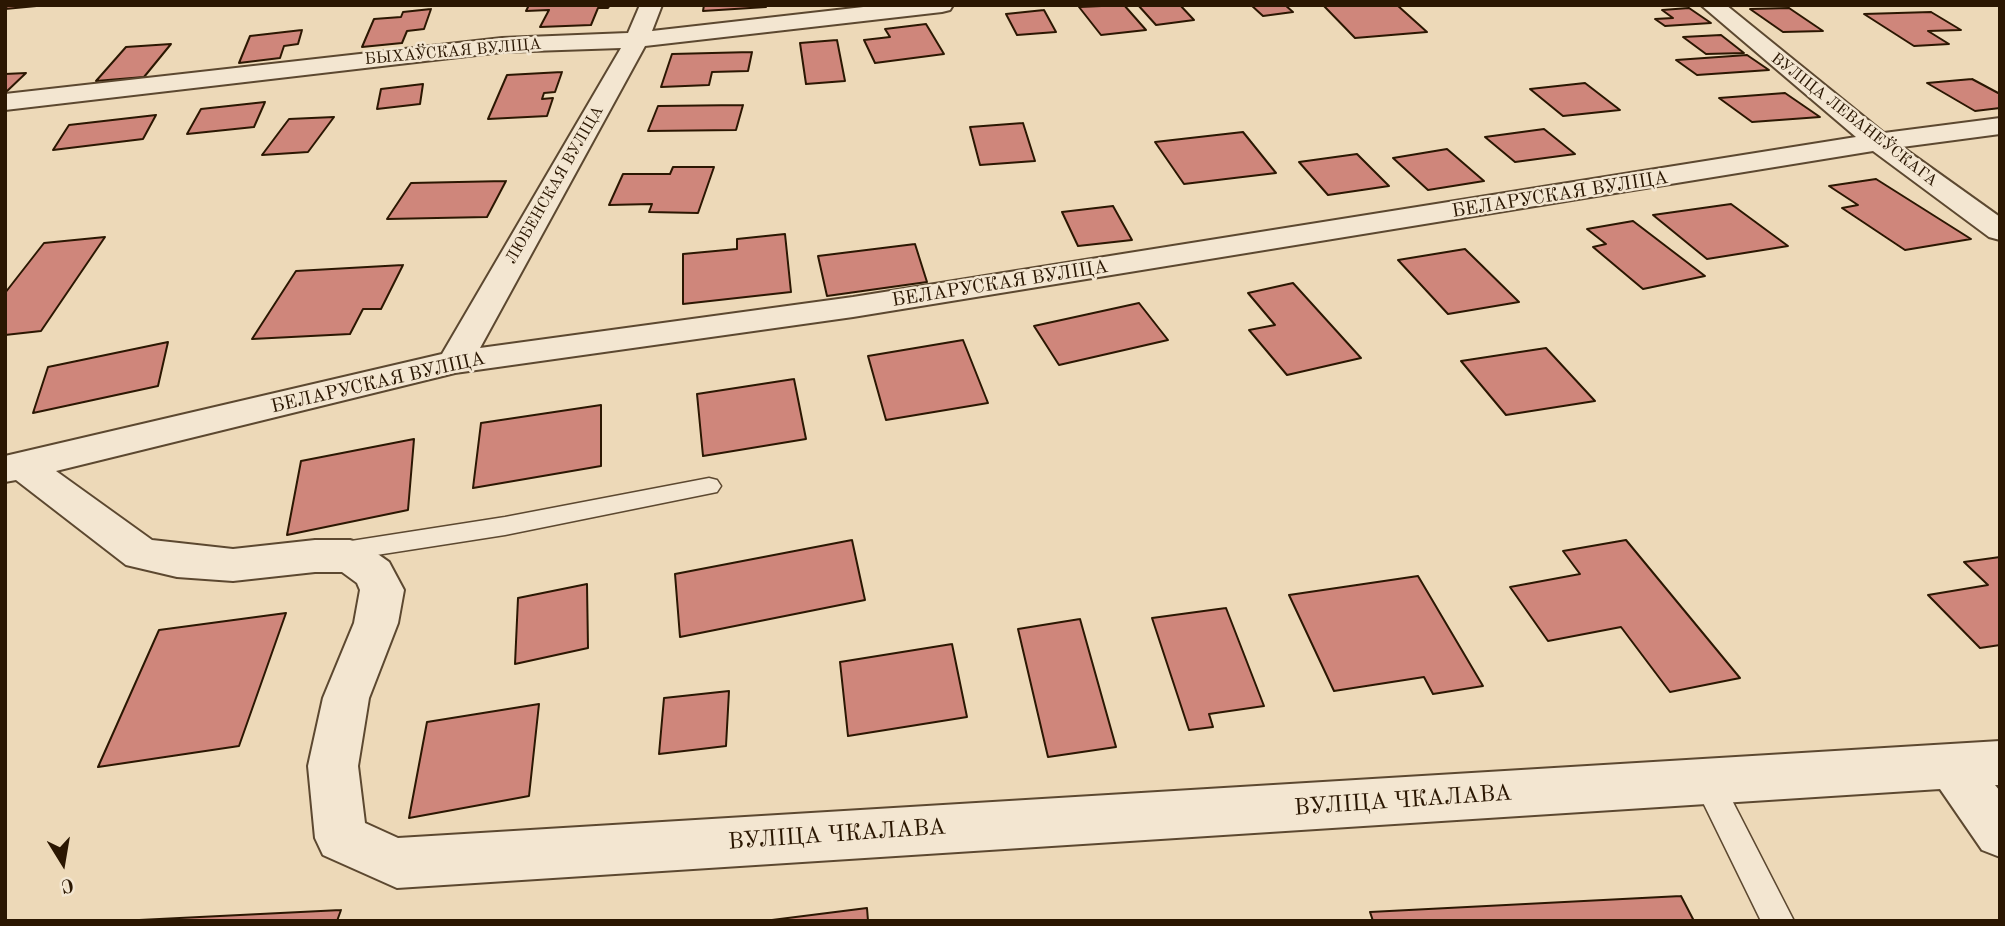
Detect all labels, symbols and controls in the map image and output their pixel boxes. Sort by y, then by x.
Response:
street label: БЫХАЎСКАЯ ВУЛІЦА [364,35,542,69]
street label: ВУЛІЦА ЛЕВАНЕЎСКАГА [1767,49,1941,191]
street label: ЛЮБЕНСКАЯ ВУЛІЦА [502,103,608,267]
street label: БЕЛАРУСКАЯ ВУЛІЦА [1450,167,1670,223]
street label: БЕЛАРУСКАЯ ВУЛІЦА [890,256,1110,312]
street label: БЕЛАРУСКАЯ ВУЛІЦА [269,347,487,419]
street label: ВУЛІЦА ЧКАЛАВА [1293,780,1513,822]
street label: ВУЛІЦА ЧКАЛАВА [727,814,947,856]
north arrow [28,828,98,898]
text: С [59,874,75,895]

